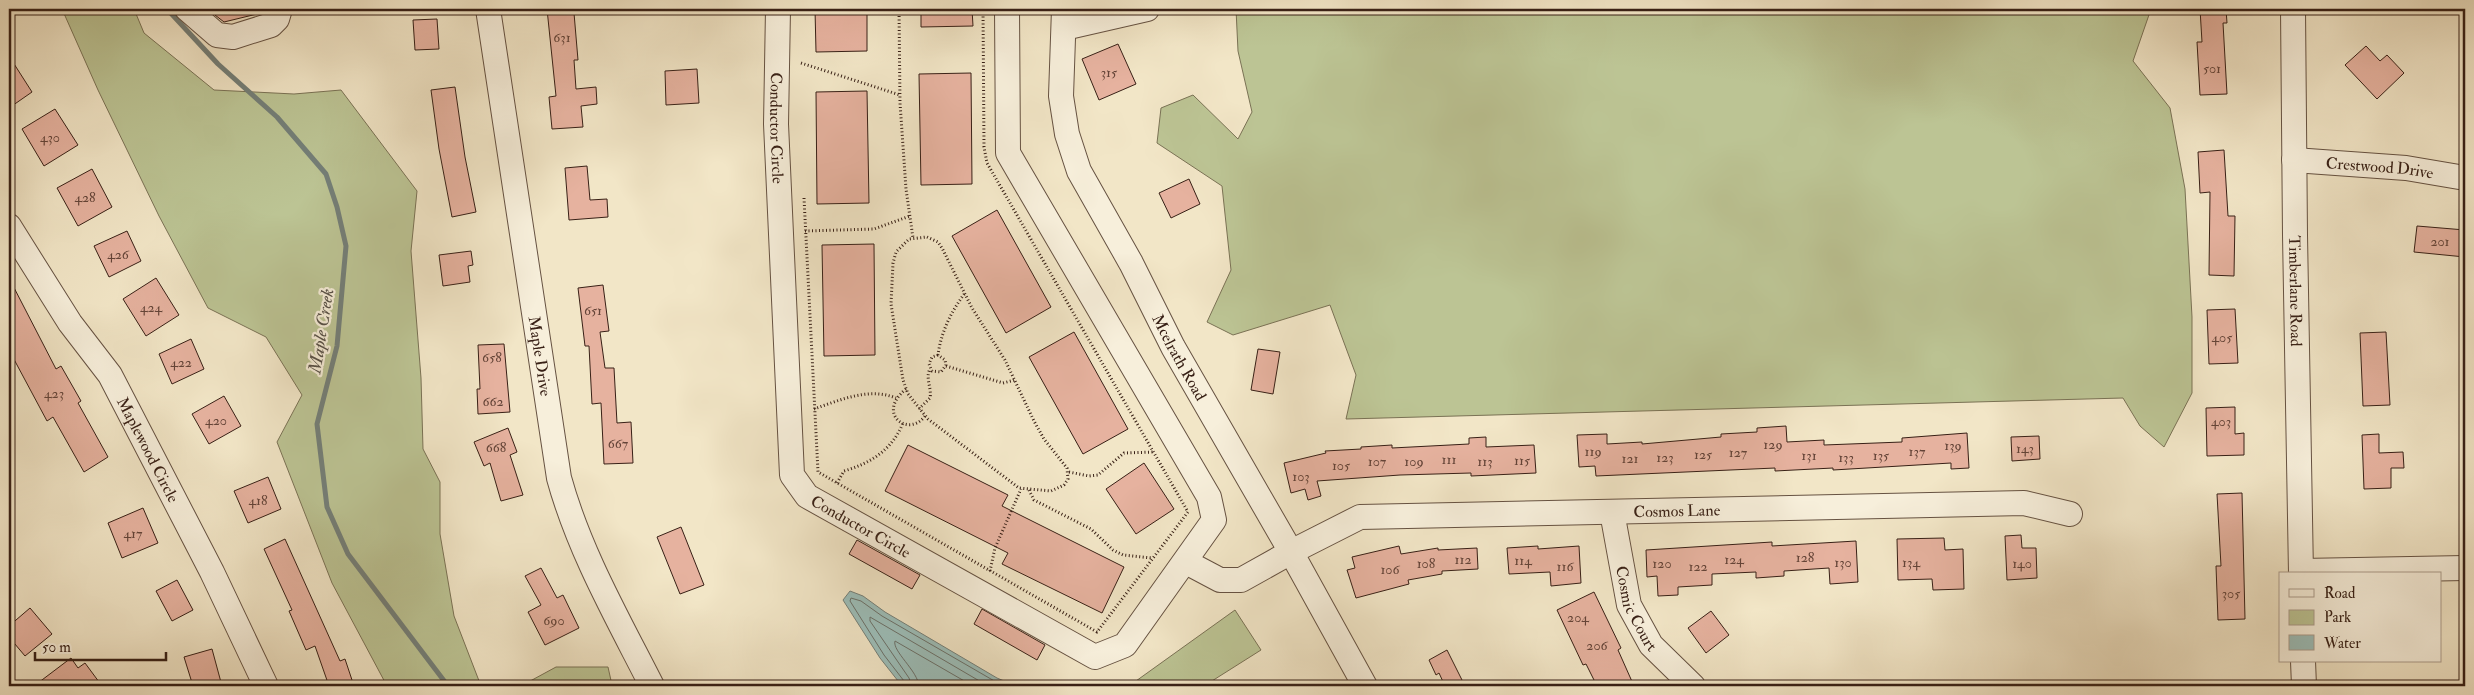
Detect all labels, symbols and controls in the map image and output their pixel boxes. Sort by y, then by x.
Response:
house number: 631 [553,29,571,46]
house number: 501 [2203,60,2221,77]
house number: 315 [1101,64,1118,81]
street label: Conductor Circle [765,72,788,184]
house number: 430 [40,129,60,146]
street label: Crestwood Drive [2325,153,2435,184]
house number: 428 [74,189,96,206]
house number: 201 [2430,233,2450,250]
street label: Timberlane Road [2284,235,2306,347]
house number: 426 [107,246,130,263]
water label: Maple Creek [303,287,340,376]
house number: 424 [140,299,164,316]
house number: 651 [584,302,602,319]
street label: Mcelrath Road [1147,311,1211,404]
street label: Maple Drive [524,315,556,398]
house number: 405 [2212,329,2233,346]
house number: 658 [482,349,502,366]
house number: 422 [170,354,192,371]
house number: 423 [44,385,64,402]
house number: 662 [482,393,504,410]
street label: Maplewood Circle [112,394,183,506]
house number: 420 [205,412,227,429]
house number: 403 [2211,413,2231,430]
house number: 667 [608,435,629,452]
house number: 129 [1763,436,1783,453]
house number: 139 [1944,437,1962,454]
house number: 668 [486,439,507,456]
house number: 143 [2016,440,2034,457]
house number: 119 [1584,443,1602,460]
house number: 137 [1909,443,1926,460]
house number: 127 [1729,444,1748,461]
house number: 125 [1694,446,1713,463]
house number: 131 [1801,447,1817,464]
house number: 135 [1873,447,1890,464]
house number: 123 [1656,449,1674,466]
house number: 133 [1838,449,1854,466]
house number: 121 [1621,450,1639,467]
house number: 111 [1442,451,1457,468]
house number: 115 [1514,452,1531,469]
house number: 107 [1368,453,1387,470]
house number: 109 [1404,453,1424,470]
house number: 113 [1477,453,1493,470]
house number: 105 [1332,457,1351,474]
house number: 103 [1292,468,1310,485]
street label: Conductor Circle [807,491,914,563]
house number: 418 [248,492,268,509]
street label: Cosmos Lane [1633,500,1721,522]
house number: 417 [124,525,143,542]
house number: 128 [1796,549,1815,566]
house number: 112 [1454,551,1472,568]
house number: 124 [1724,551,1745,568]
house number: 114 [1514,552,1533,569]
house number: 130 [1834,554,1852,571]
house number: 134 [1902,554,1921,571]
house number: 108 [1417,555,1436,572]
house number: 120 [1652,555,1672,572]
house number: 140 [2012,555,2032,572]
house number: 116 [1557,558,1574,575]
house number: 122 [1688,558,1708,575]
house number: 106 [1380,561,1401,578]
street label: Cosmic Court [1611,564,1661,656]
legend [2279,572,2442,662]
text: Road [2324,584,2356,603]
house number: 305 [2222,585,2241,602]
text: Park [2324,608,2351,627]
house number: 204 [1567,609,1590,626]
house number: 690 [543,612,565,629]
scale bar [35,630,166,662]
text: Water [2323,634,2361,653]
house number: 206 [1586,637,1609,654]
text: 50 m [42,638,71,657]

